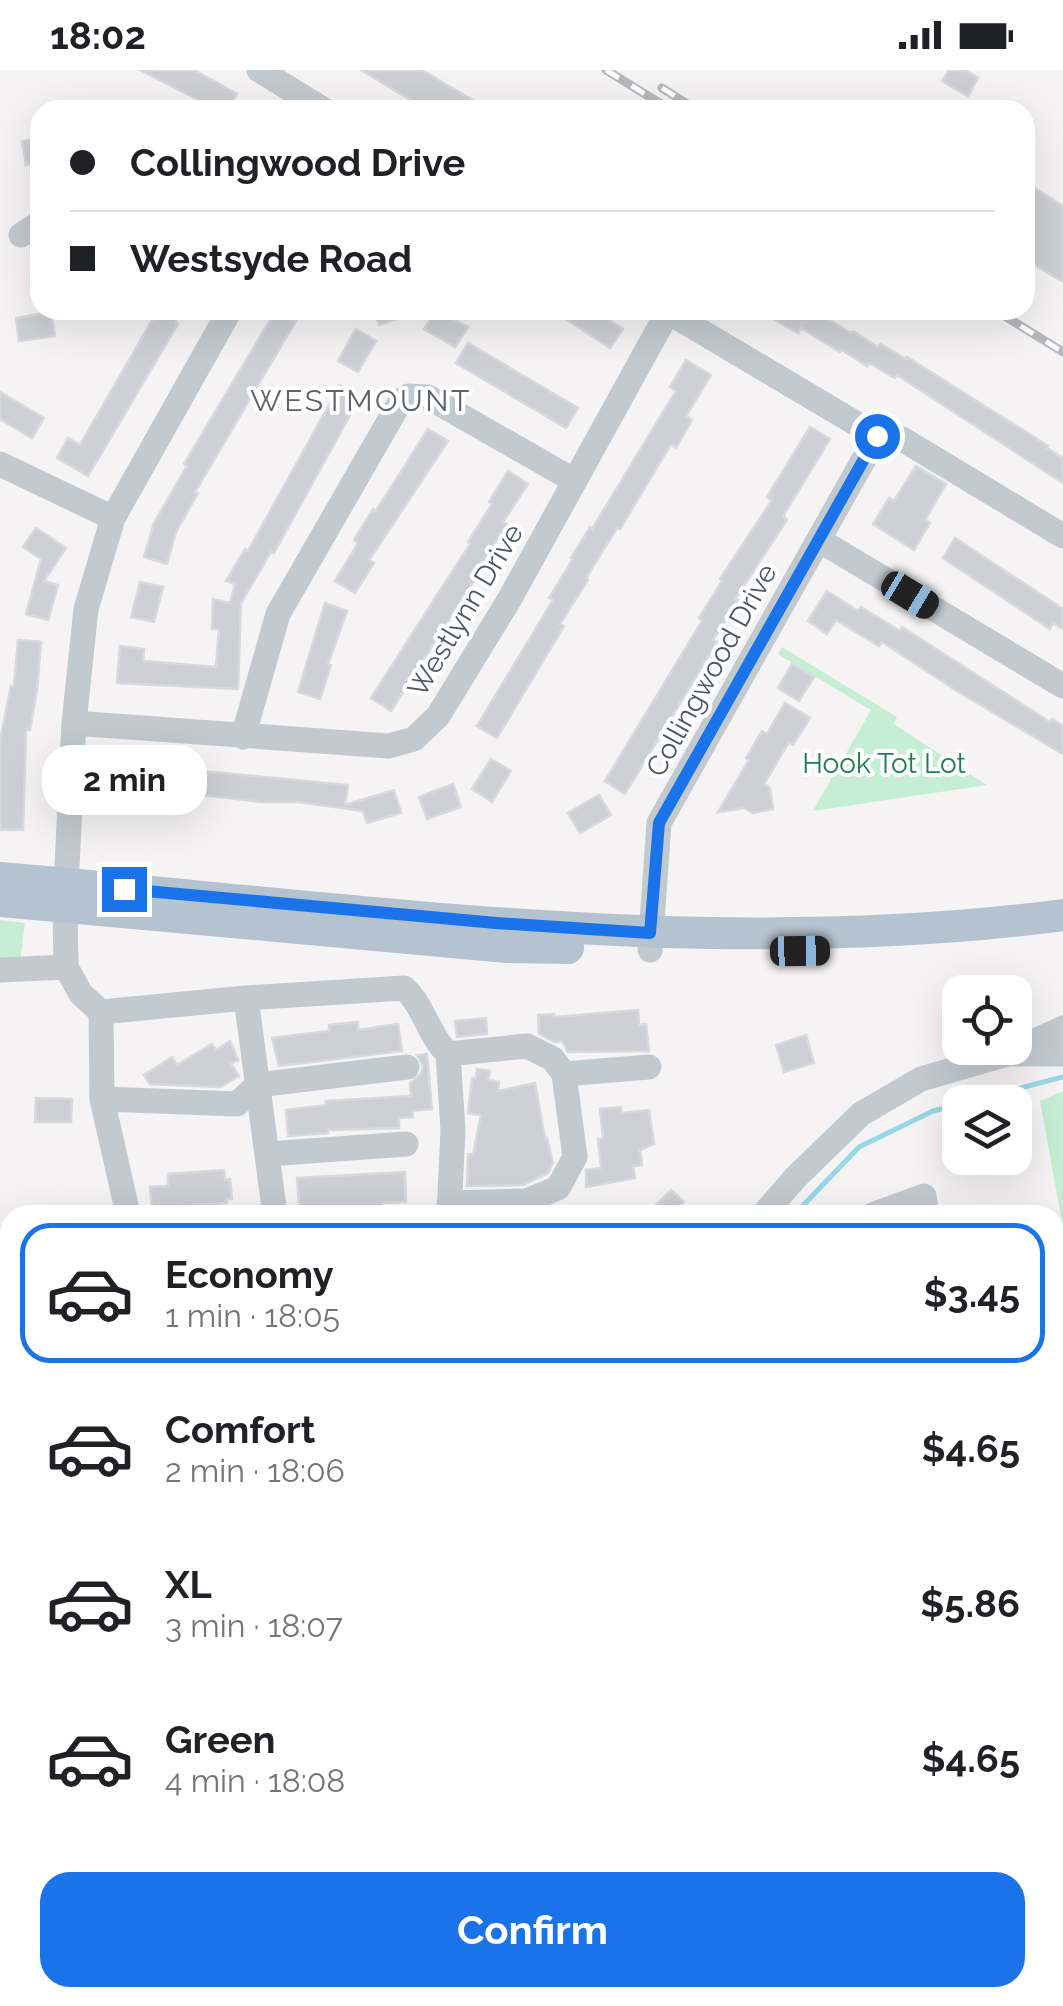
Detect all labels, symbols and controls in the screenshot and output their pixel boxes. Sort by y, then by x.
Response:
text: 18:02 [50,13,146,58]
text: Collingwood Drive [130,140,465,185]
text: Westsyde Road [130,236,412,281]
district label: WESTMOUNT [250,383,472,418]
route start [855,414,900,459]
street label: Westlynn Drive [401,518,530,703]
street label: Collingwood Drive [639,558,784,782]
car [877,567,943,623]
callout: 2 min [42,744,206,814]
park label: Hook Tot Lot [802,747,966,780]
text: 2 min [83,761,166,798]
route end [102,867,147,912]
car [770,935,830,967]
map controls [942,975,1032,1175]
button: locate [942,975,1032,1065]
button: layers [942,1085,1032,1175]
icon: car [45,1248,135,1338]
text: Economy [165,1252,334,1297]
text: $3.45 [924,1271,1020,1316]
text: 1 min · 18:05 [165,1297,340,1334]
icon: car [45,1403,135,1493]
text: Comfort [165,1407,315,1452]
text: $4.65 [922,1426,1020,1471]
text: 2 min · 18:06 [165,1452,345,1489]
icon: car [45,1558,135,1648]
text: XL [165,1562,212,1607]
text: $5.86 [920,1581,1020,1626]
text: 3 min · 18:07 [165,1607,343,1644]
icon: car [45,1713,135,1803]
text: Green [165,1717,275,1762]
text: $4.65 [922,1736,1020,1781]
text: 4 min · 18:08 [165,1762,345,1799]
button: Confirm [40,1872,1025,1987]

